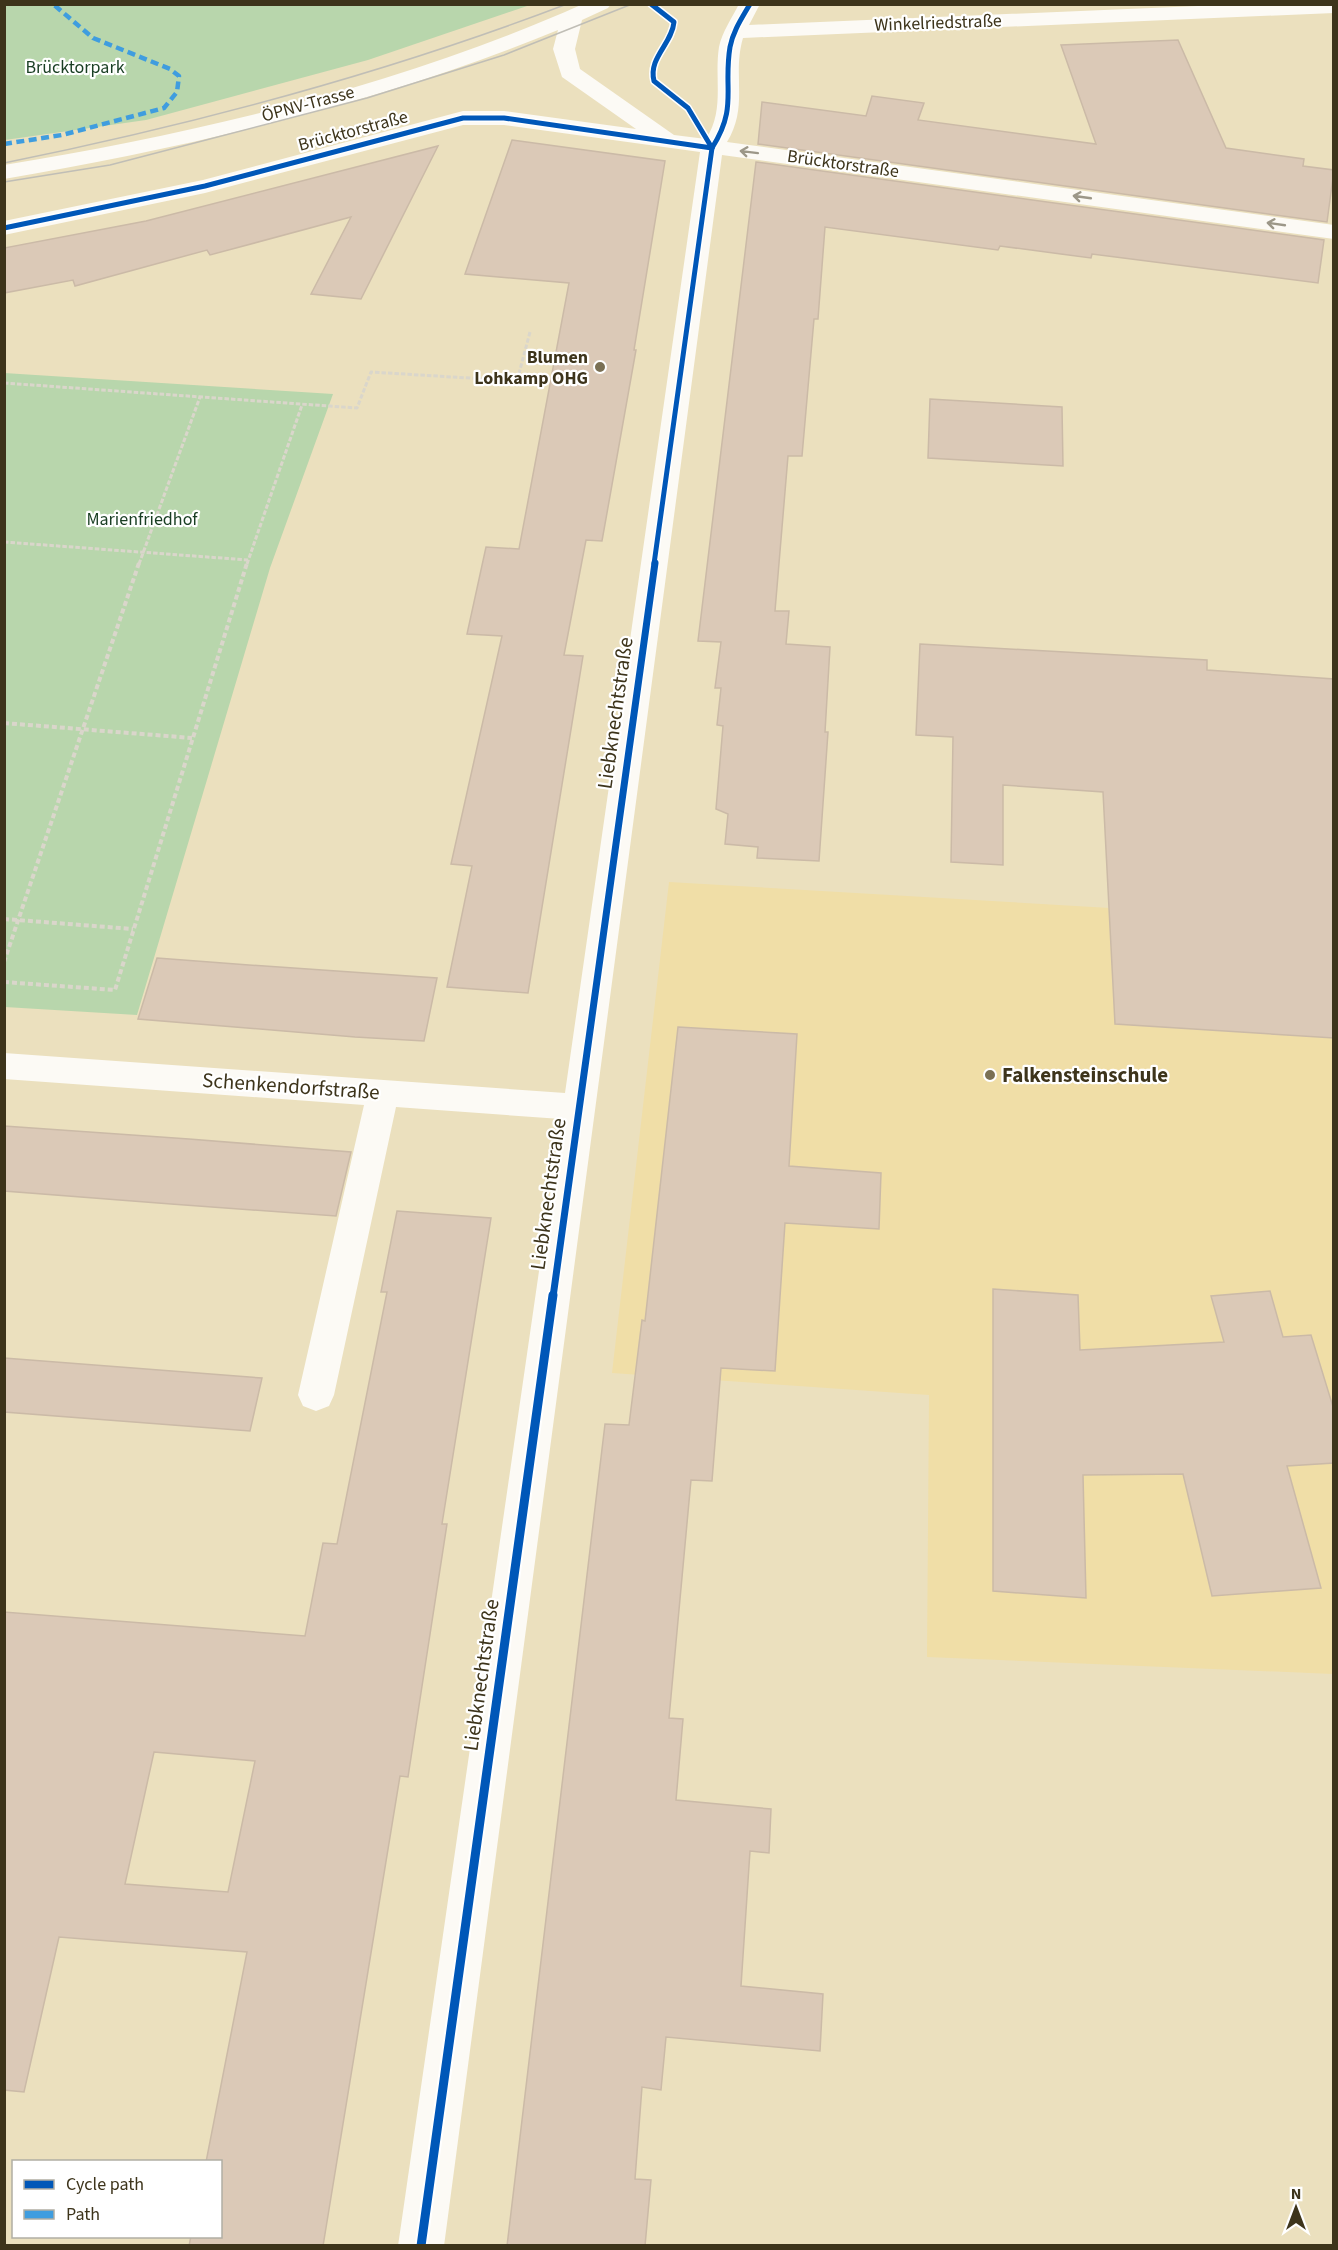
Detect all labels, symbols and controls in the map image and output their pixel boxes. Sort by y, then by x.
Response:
street label: Winkelriedstraße [874,8,1002,38]
park label: Brücktorpark [25,55,125,80]
street label: ÖPNV-Trasse [259,80,357,128]
street label: Brücktorstraße [295,104,411,158]
street label: Brücktorstraße [786,144,901,184]
one-way arrow [739,146,759,157]
one-way arrow [1073,191,1093,202]
one-way arrow [1266,218,1286,229]
place label: Blumen Lohkamp OHG [474,345,588,391]
marker: Blumen Lohkamp OHG [593,360,607,374]
park label: Marienfriedhof [86,507,198,532]
street label: Liebknechtstraße [590,635,640,791]
place label: Falkensteinschule [1002,1060,1168,1090]
street label: Schenkendorfstraße [201,1065,381,1107]
marker: Falkensteinschule [983,1068,997,1082]
street label: Liebknechtstraße [523,1116,573,1272]
street label: Liebknechtstraße [456,1597,506,1753]
legend [12,2160,222,2238]
text: Cycle path [66,2172,144,2197]
north arrow [1266,2178,1326,2238]
text: N [1291,2183,1301,2205]
text: Path [66,2202,100,2227]

